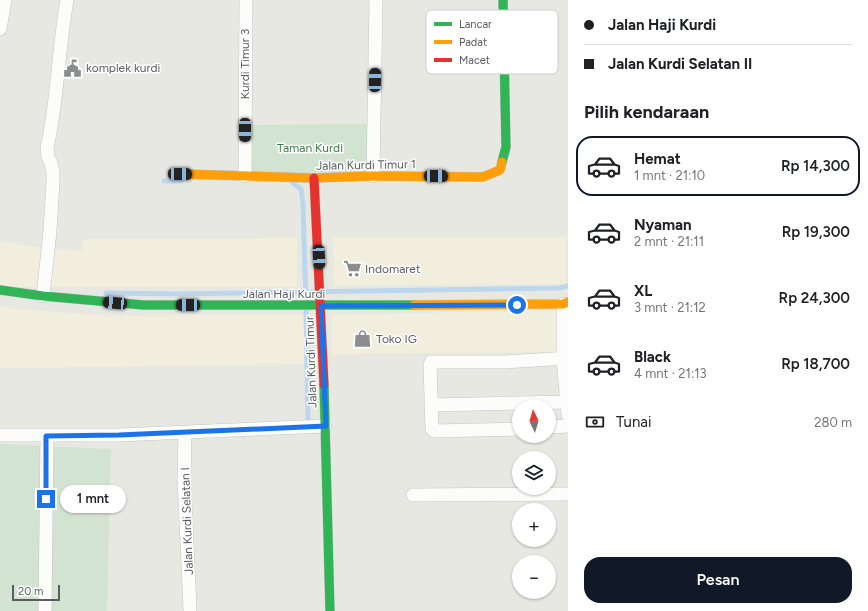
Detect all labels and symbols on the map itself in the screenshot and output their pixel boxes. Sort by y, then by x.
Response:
legend [426,10,558,74]
text: Lancar [459,18,492,31]
street label: Kurdi Timur 3 [238,29,252,99]
text: Padat [459,36,487,49]
text: Macet [459,54,490,67]
public building icon: komplek kurdi [63,58,83,78]
place label: komplek kurdi [86,61,160,75]
car [369,68,381,92]
car [239,118,251,142]
park label: Taman Kurdi [277,141,343,155]
street label: Jalan Kurdi Timur 1 [316,157,416,173]
car [168,168,192,180]
car [424,170,448,182]
car [312,245,326,269]
supermarket icon: Indomaret [342,259,362,279]
place label: Indomaret [365,262,421,276]
street label: Jalan Haji Kurdi [243,287,325,301]
car [103,296,127,310]
route start [508,296,526,314]
car [176,299,200,311]
street label: Jalan Kurdi Timur [302,316,320,408]
shop icon: Toko IG [353,329,373,349]
place label: Toko IG [376,332,417,346]
north arrow [512,399,556,443]
street label: Jalan Kurdi Selatan I [178,467,196,575]
callout: 1 mnt [60,485,126,513]
route end [37,490,55,508]
scale bar [12,583,60,602]

